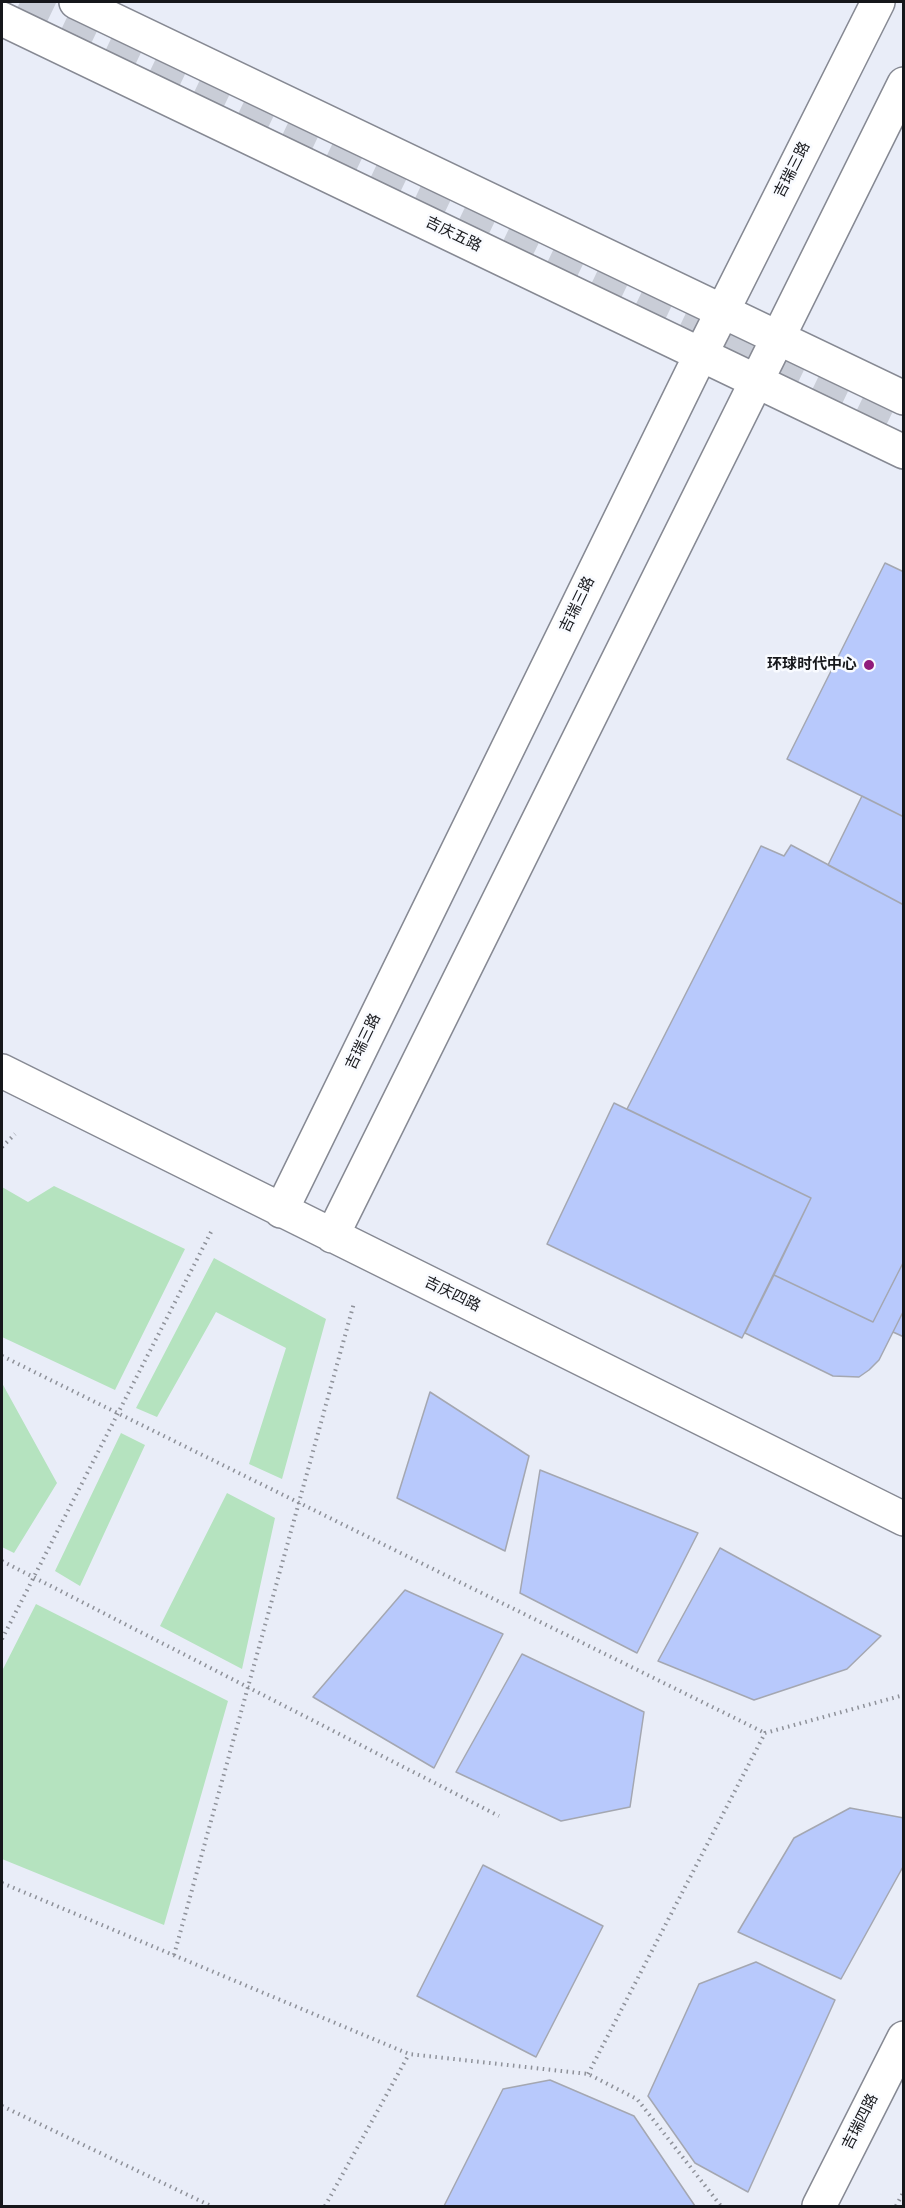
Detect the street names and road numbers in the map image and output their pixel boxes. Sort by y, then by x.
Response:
street label: 吉瑞三路 [771,139,815,201]
street label: 吉庆五路 [422,214,484,256]
street label: 吉瑞三路 [557,574,599,636]
street label: 吉瑞三路 [343,1011,385,1073]
street label: 吉庆四路 [421,1274,483,1316]
street label: 吉瑞四路 [839,2091,883,2153]

